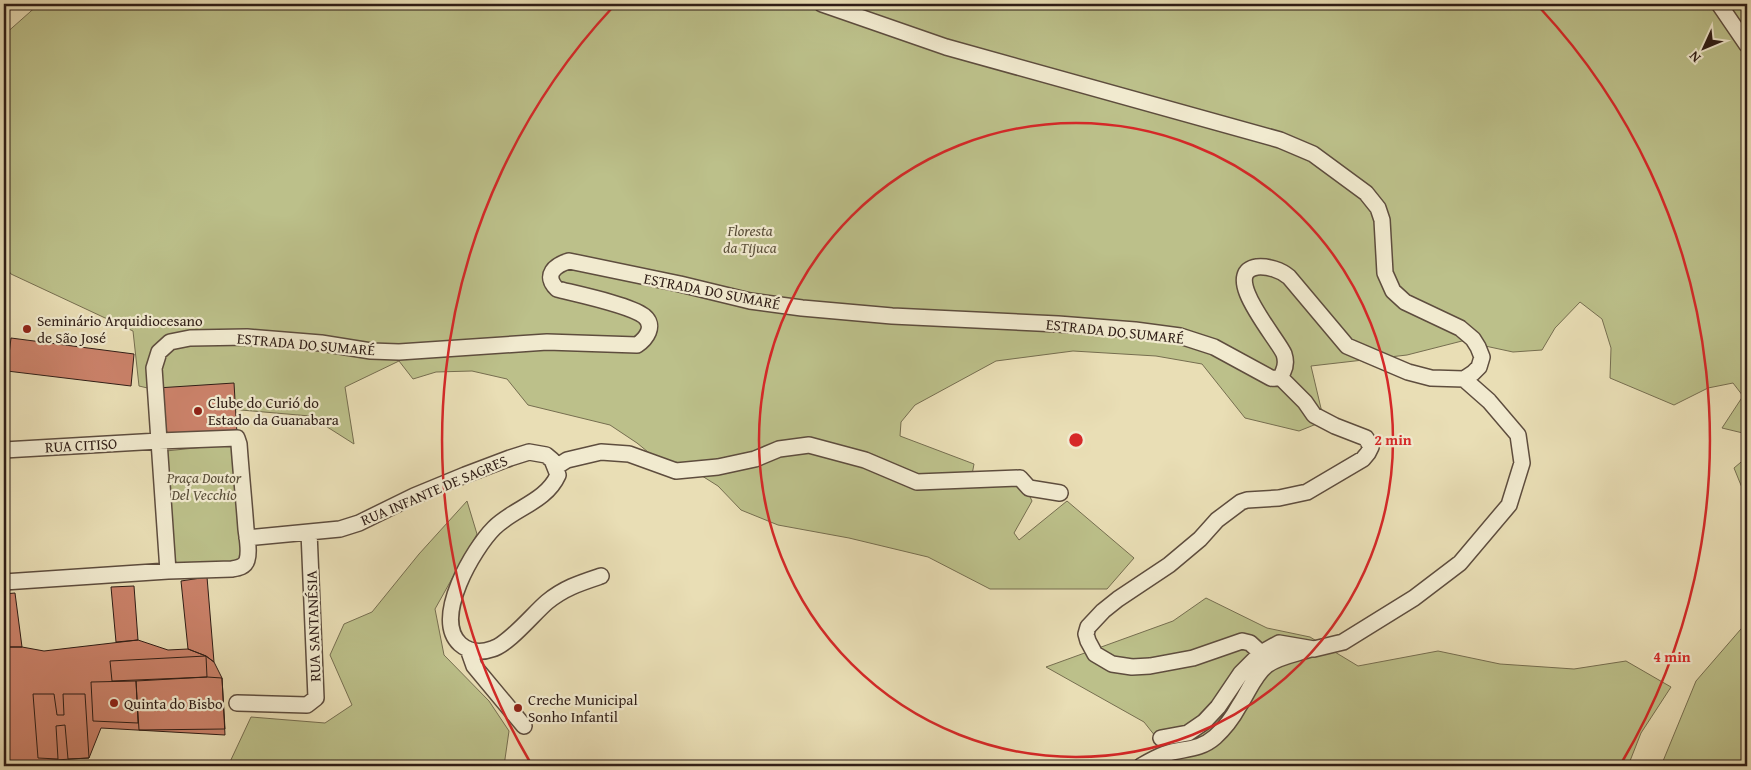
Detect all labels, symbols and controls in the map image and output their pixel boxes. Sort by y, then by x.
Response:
north arrow [1678,22,1728,72]
text: N [1684,46,1705,67]
park label: Floresta da Tijuca [723,220,777,258]
street label: ESTRADA DO SUMARÉ [642,267,782,315]
place label: Seminário Arquidiocesano de São José [37,310,203,348]
street label: ESTRADA DO SUMARÉ [1045,313,1185,349]
marker: Seminário Arquidiocesano de São José [21,323,33,335]
street label: ESTRADA DO SUMARÉ [236,328,376,361]
place label: Clube do Curió do Estado da Guanabara [208,392,339,430]
marker: Clube do Curió do Estado da Guanabara [192,405,204,417]
text: 2 min [1374,429,1412,450]
centre of rings [1067,431,1085,449]
street label: RUA CITISO [44,433,118,457]
street label: RUA INFANTE DE SAGRES [357,450,511,530]
park label: Praça Doutor Del Vecchio [166,467,242,505]
street label: RUA SANTANÉSIA [301,570,325,682]
text: 4 min [1653,646,1691,667]
place label: Creche Municipal Sonho Infantil [528,689,638,727]
place label: Quinta do Bisbo [124,693,223,714]
marker: Quinta do Bisbo [108,697,120,709]
marker: Creche Municipal Sonho Infantil [512,702,524,714]

